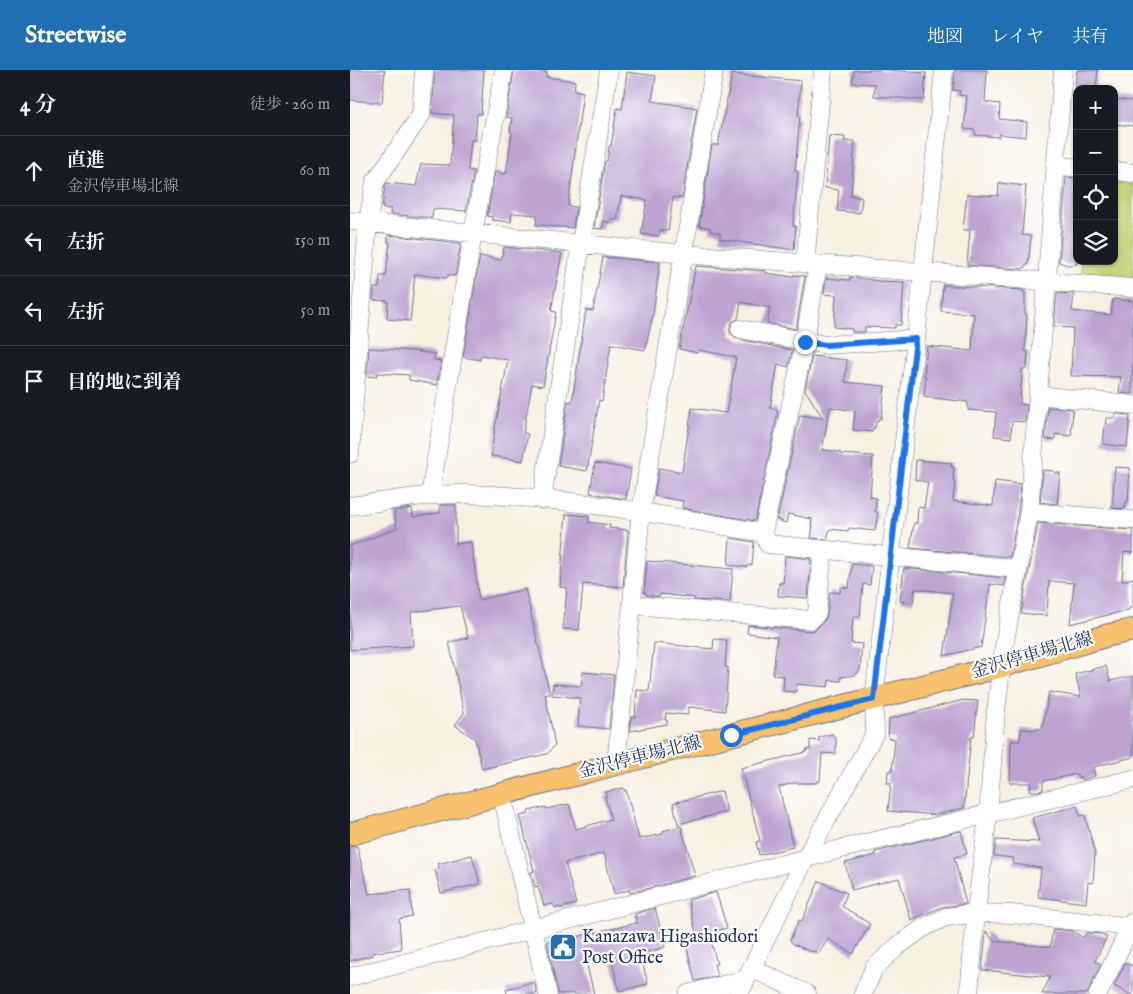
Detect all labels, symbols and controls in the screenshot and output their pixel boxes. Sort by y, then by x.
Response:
text: Streetwise [25,20,126,51]
text: 地図 [927,26,963,49]
text: レイヤ [991,26,1044,49]
text: 共有 [1072,26,1108,49]
map controls [1073,85,1118,265]
button: + [1073,85,1118,130]
text: 4 分 [20,92,56,119]
text: 徒歩 · 260 m [250,95,330,115]
button: − [1073,130,1118,175]
text: 直進 [67,149,105,173]
icon: ahead [20,157,48,185]
text: 60 m [300,161,330,181]
button: locate [1073,175,1118,220]
text: 金沢停車場北線 [67,177,179,197]
button: layers [1073,220,1118,265]
icon: left [20,227,48,255]
text: 左折 [67,231,105,255]
text: 150 m [295,231,330,251]
icon: left [20,297,48,325]
text: 左折 [67,301,105,325]
text: 50 m [301,301,330,321]
route end [794,331,817,354]
icon: arrive [20,367,48,395]
text: 目的地に到着 [67,371,181,395]
street label: 金沢停車場北線 [968,628,1096,684]
route start [720,724,743,747]
street label: 金沢停車場北線 [576,732,704,784]
place label: Kanazawa Higashiodori Post Office [582,926,759,970]
public building icon: Kanazawa Higashiodori Post Office [548,932,578,962]

